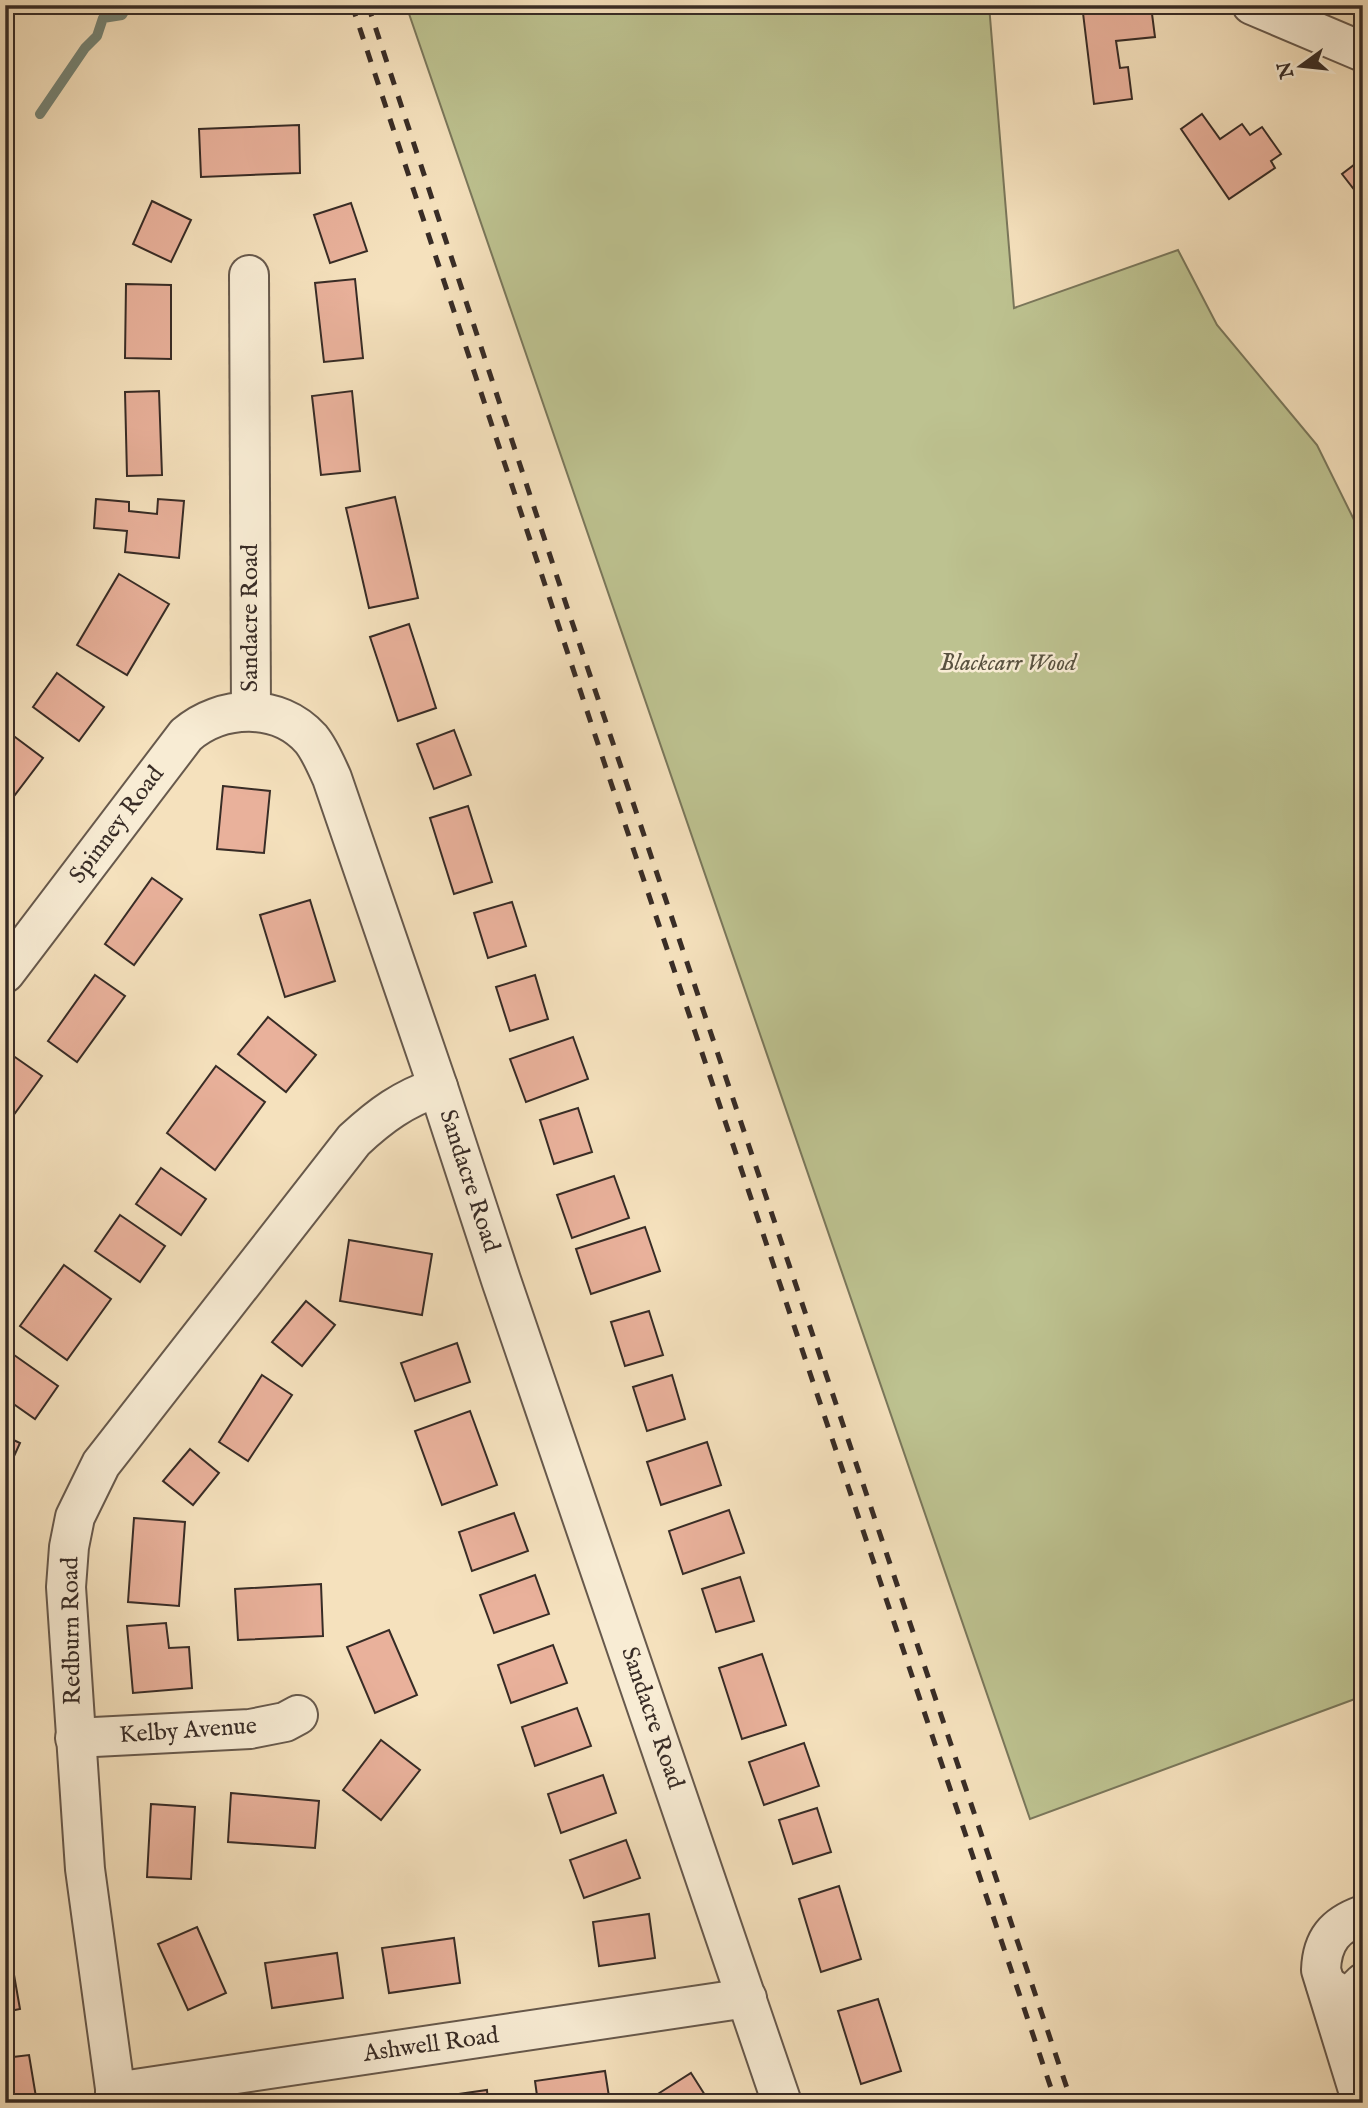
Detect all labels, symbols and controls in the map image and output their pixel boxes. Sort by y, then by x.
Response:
north arrow [1266,32,1336,102]
text: N [1273,58,1300,82]
street label: Sandacre Road [235,544,266,692]
park label: Blackcarr Wood [940,648,1078,679]
street label: Spinney Road [63,760,171,890]
street label: Sandacre Road [431,1106,507,1256]
street label: Redburn Road [55,1556,89,1705]
street label: Sandacre Road [613,1643,691,1793]
street label: Kelby Avenue [118,1711,258,1751]
street label: Ashwell Road [360,2020,501,2070]

